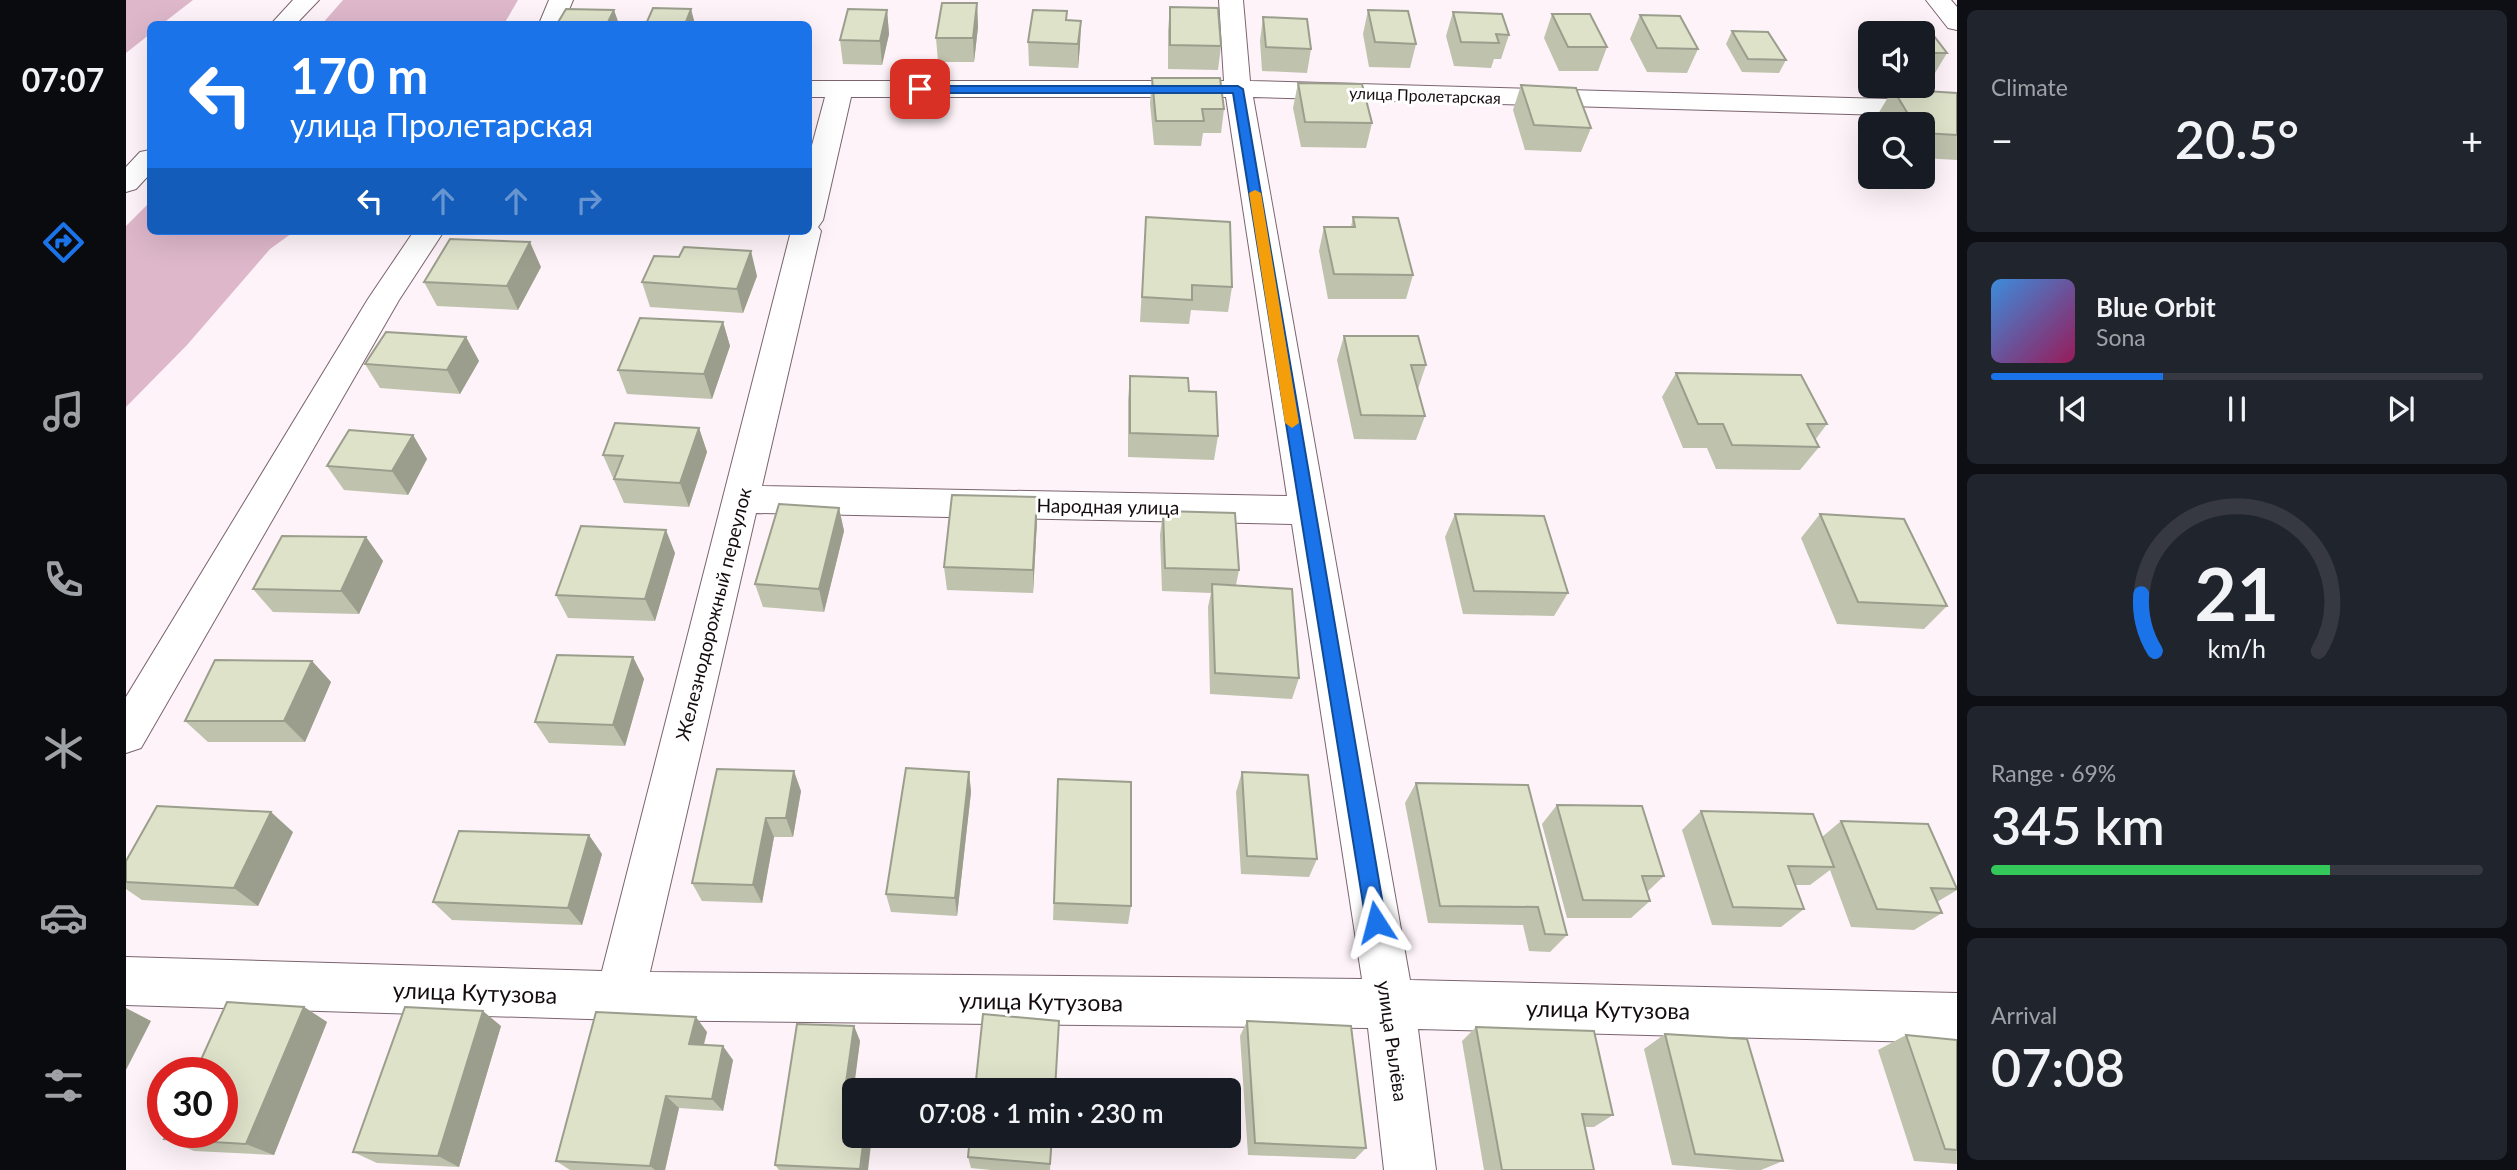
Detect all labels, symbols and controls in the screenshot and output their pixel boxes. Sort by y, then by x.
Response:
map controls [1858,21,1935,189]
button: sound [1858,21,1935,98]
text: 170 m [290,46,428,104]
icon: left [175,49,266,140]
pin [890,59,950,119]
text: 07:07 [22,60,104,99]
icon: arrive [901,70,939,108]
text: Climate [1991,73,2068,101]
street label: улица Пролетарская [1349,83,1501,107]
text: улица Пролетарская [290,105,593,144]
text: 20.5° [2175,108,2299,170]
button: search [1858,112,1935,189]
text: − [1991,117,2013,163]
text: + [2461,117,2483,163]
icon: left [351,182,389,220]
icon: ahead [424,182,462,220]
icon: ahead [497,182,535,220]
icon: right [570,182,608,220]
icon: directions [39,218,88,267]
text: Blue Orbit [2096,291,2216,323]
text: Sona [2096,323,2146,351]
icon: music [39,387,88,436]
icon: previous [2054,390,2092,428]
icon: pause [2218,390,2256,428]
icon: next [2382,390,2420,428]
street label: Железнодорожный переулок [670,485,756,743]
street label: Народная улица [1036,493,1180,519]
text: 21 [2195,549,2279,637]
icon: phone [39,555,88,604]
text: km/h [2208,633,2266,663]
icon: climate [39,724,88,773]
text: Range · 69% [1991,759,2116,787]
text: 345 km [1991,794,2165,856]
position arrow [1339,885,1413,959]
icon: car [39,893,88,942]
street label: улица Кутузова [392,975,558,1009]
street label: улица Рылёва [1373,979,1413,1103]
street label: улица Кутузова [959,986,1123,1016]
street label: улица Кутузова [1526,994,1690,1024]
text: Arrival [1991,1001,2057,1029]
text: 07:08 [1991,1036,2125,1098]
speed limit sign: 30 [147,1057,238,1148]
icon: filters [39,1061,88,1110]
text: 07:08 · 1 min · 230 m [919,1097,1164,1129]

